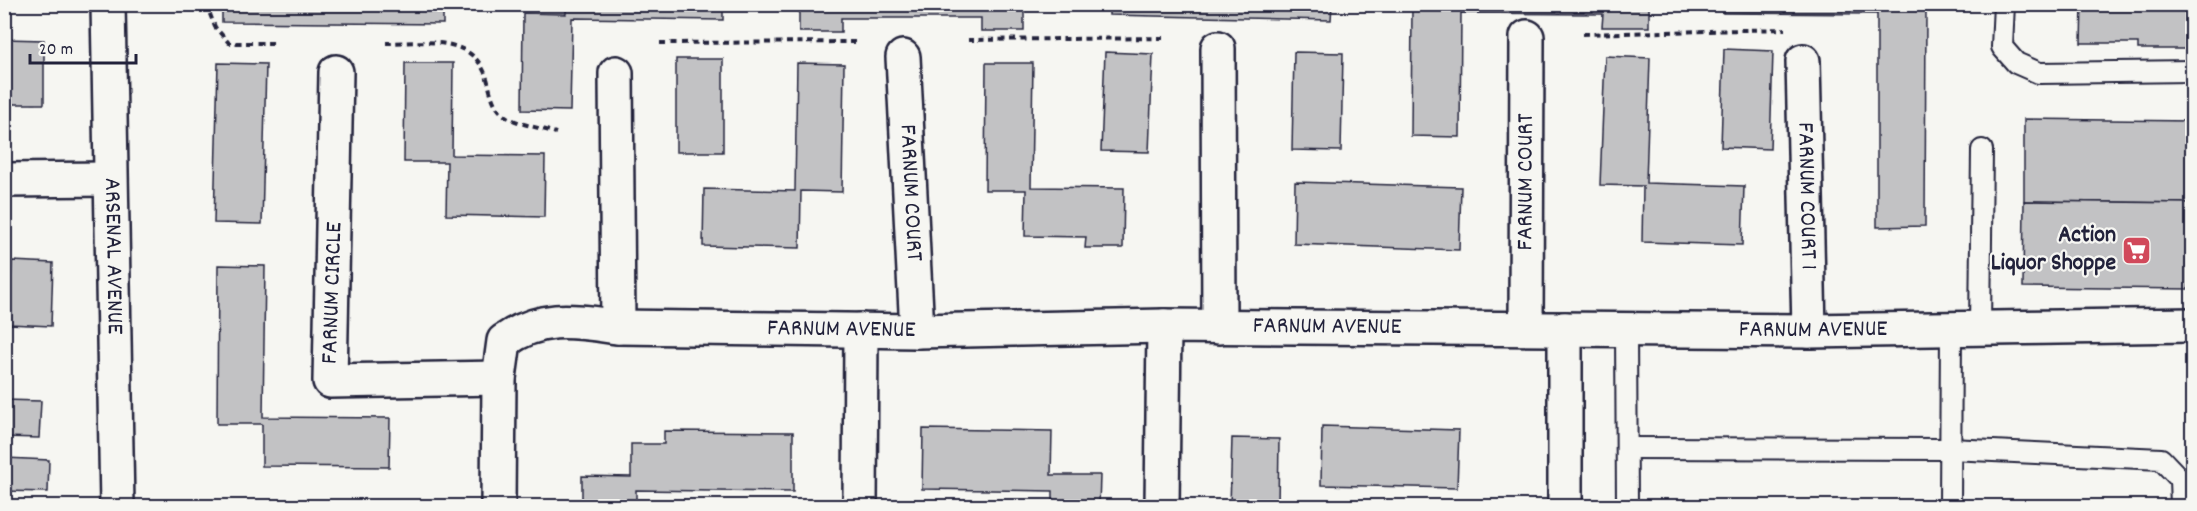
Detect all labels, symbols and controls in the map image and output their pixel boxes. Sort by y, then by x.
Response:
scale bar [30,27,136,65]
text: 20 m [39,38,73,63]
street label: FARNUM COURT [1509,113,1544,251]
street label: FARNUM COURT 1 [1787,122,1825,270]
street label: FARNUM COURT [889,124,930,263]
street label: ARSENAL AVENUE [94,177,131,335]
place label: Action Liquor Shoppe [1991,219,2116,281]
street label: FARNUM CIRCLE [314,221,352,365]
supermarket icon: Action Liquor Shoppe [2121,234,2153,266]
street label: FARNUM AVENUE [1253,310,1402,345]
street label: FARNUM AVENUE [767,312,916,348]
street label: FARNUM AVENUE [1739,313,1888,348]

